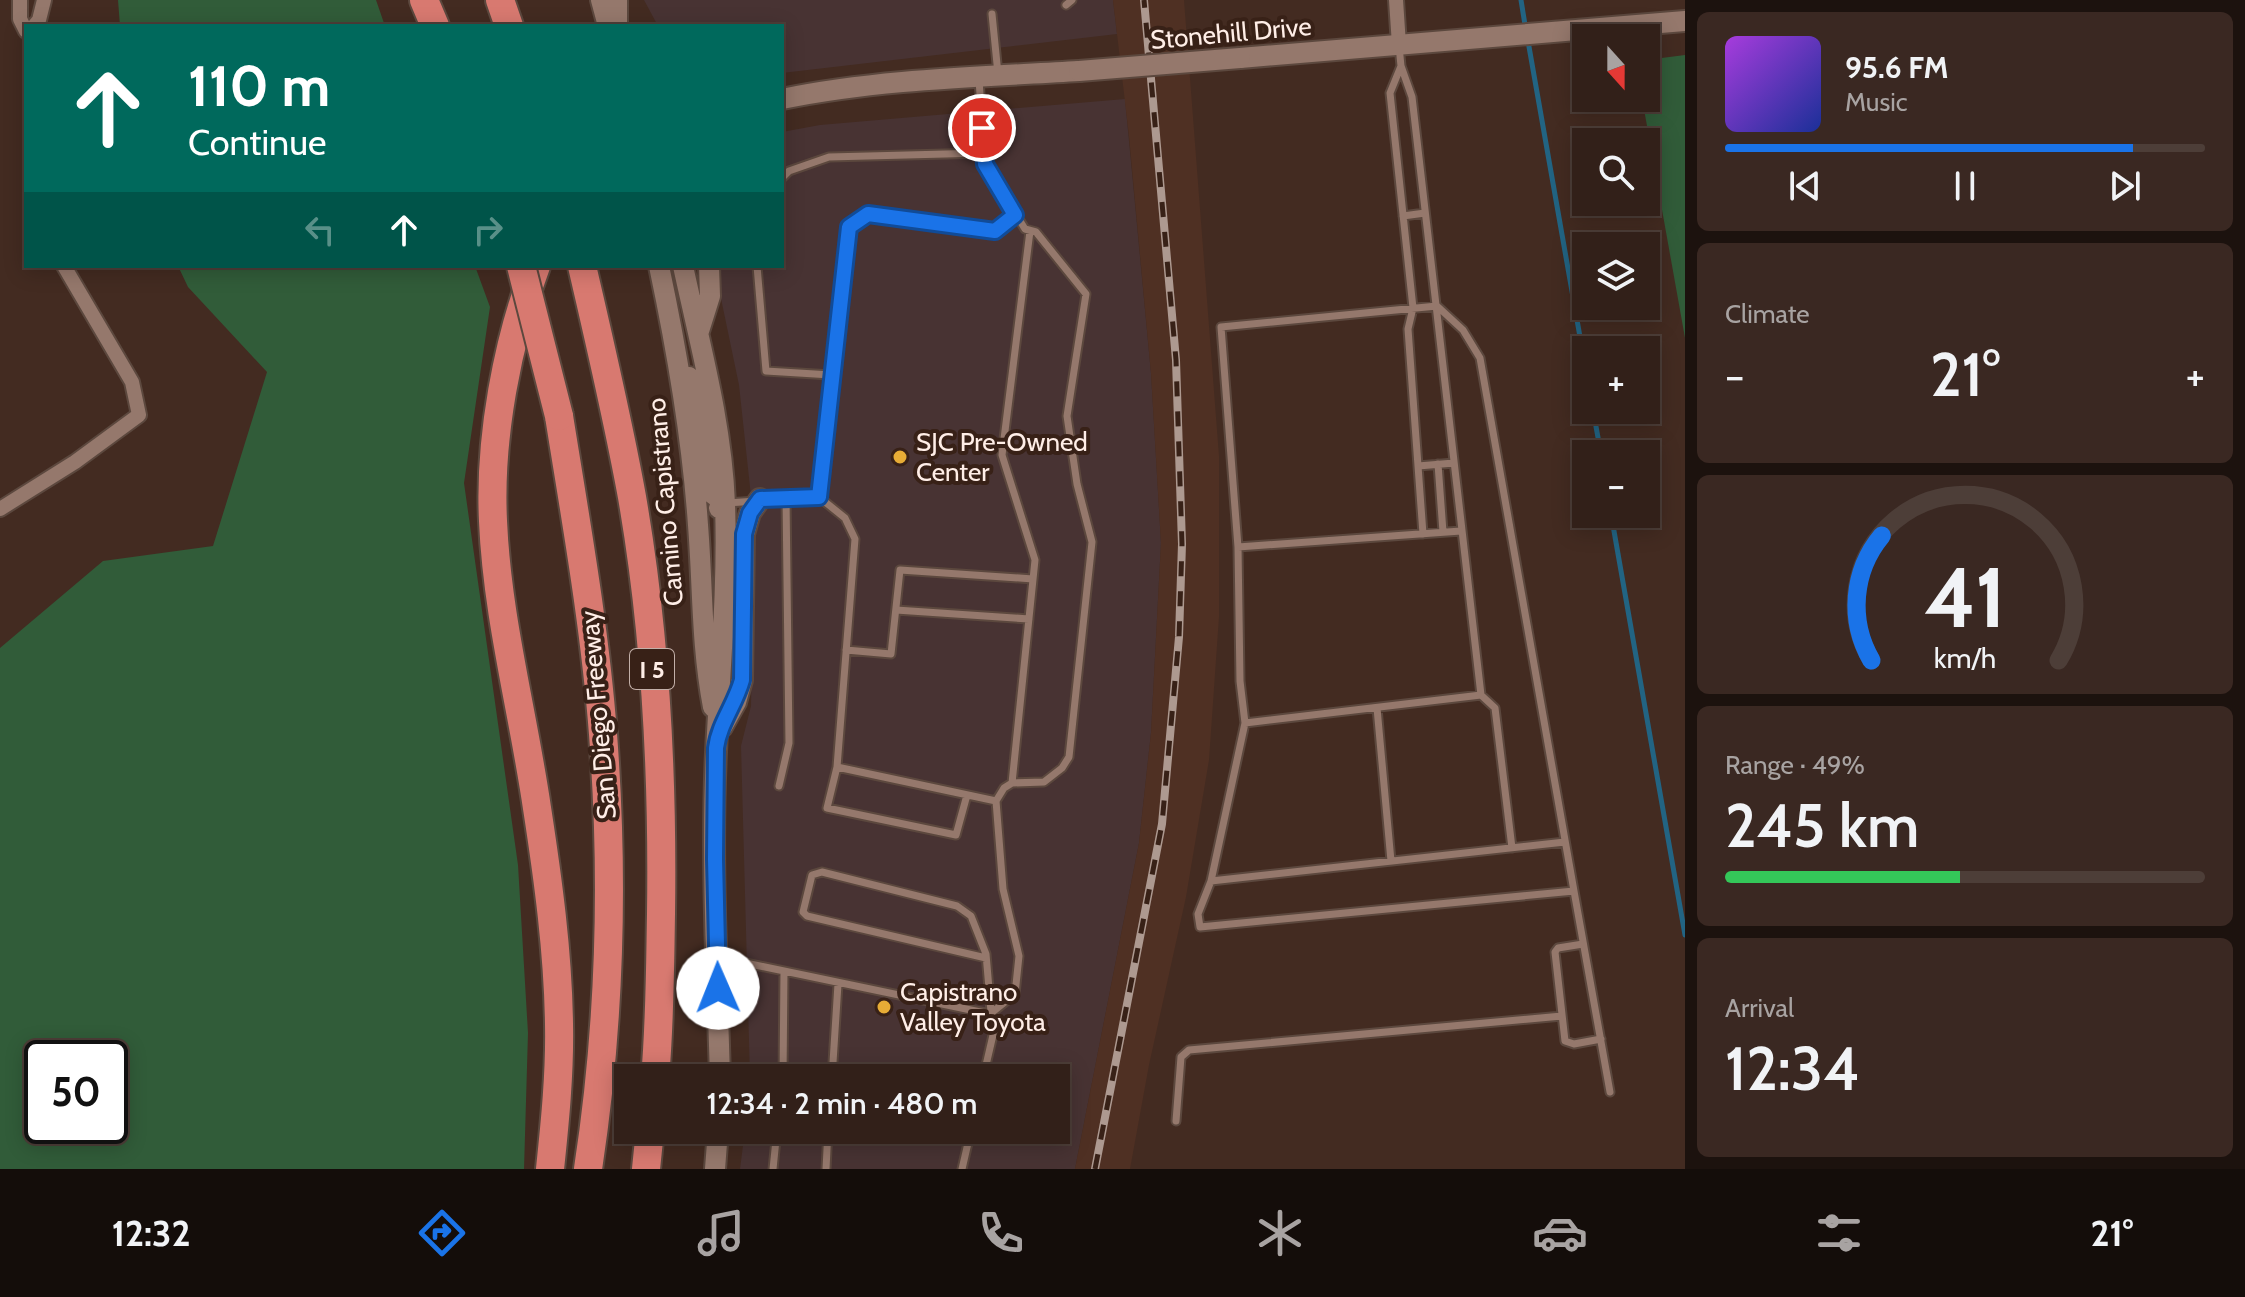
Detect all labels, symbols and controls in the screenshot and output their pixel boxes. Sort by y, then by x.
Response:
street label: Stonehill Drive [1149,10,1313,56]
north arrow [1572,24,1660,112]
map controls [1572,24,1660,528]
text: 95.6 FM [1845,49,1949,86]
text: 110 m [188,52,330,120]
icon: ahead [56,56,160,160]
text: Music [1845,86,1908,118]
pin [948,94,1016,162]
icon: arrive [960,106,1004,150]
text: Continue [188,120,327,164]
button: search [1572,128,1660,216]
icon: previous [1783,164,1827,208]
icon: pause [1943,164,1987,208]
icon: next [2103,164,2147,208]
icon: left [298,208,342,252]
icon: ahead [382,208,426,252]
icon: right [466,208,510,252]
button: layers [1572,232,1660,320]
text: Climate [1725,298,1810,330]
button: + [1572,336,1660,424]
text: 21° [1930,338,2000,411]
text: − [1725,349,1744,402]
text: + [2186,349,2205,402]
street label: Camino Capistrano [640,397,690,607]
place label: SJC Pre-Owned Center [916,426,1088,488]
button: − [1572,440,1660,528]
marker: SJC Pre-Owned Center [891,448,909,466]
text: 41 [1924,546,2006,647]
street label: San Diego Freeway [573,609,623,821]
text: km/h [1934,640,1996,675]
road number: I 5 [630,649,674,689]
text: Range · 49% [1725,749,1865,781]
text: 245 km [1725,789,1919,862]
position arrow [676,946,760,1030]
place label: Capistrano Valley Toyota [900,976,1046,1038]
text: Arrival [1725,992,1794,1024]
marker: Capistrano Valley Toyota [875,998,893,1016]
text: 12:34 [1725,1032,1860,1105]
speed limit sign: 50 [24,1040,128,1144]
text: 12:34 · 2 min · 480 m [707,1085,977,1122]
icon: directions [414,1205,470,1261]
icon: music [693,1205,749,1261]
icon: phone [973,1205,1029,1261]
icon: climate [1252,1205,1308,1261]
icon: car [1532,1205,1588,1261]
icon: filters [1811,1205,1867,1261]
text: 12:32 [112,1211,190,1255]
text: 21° [2090,1211,2133,1255]

